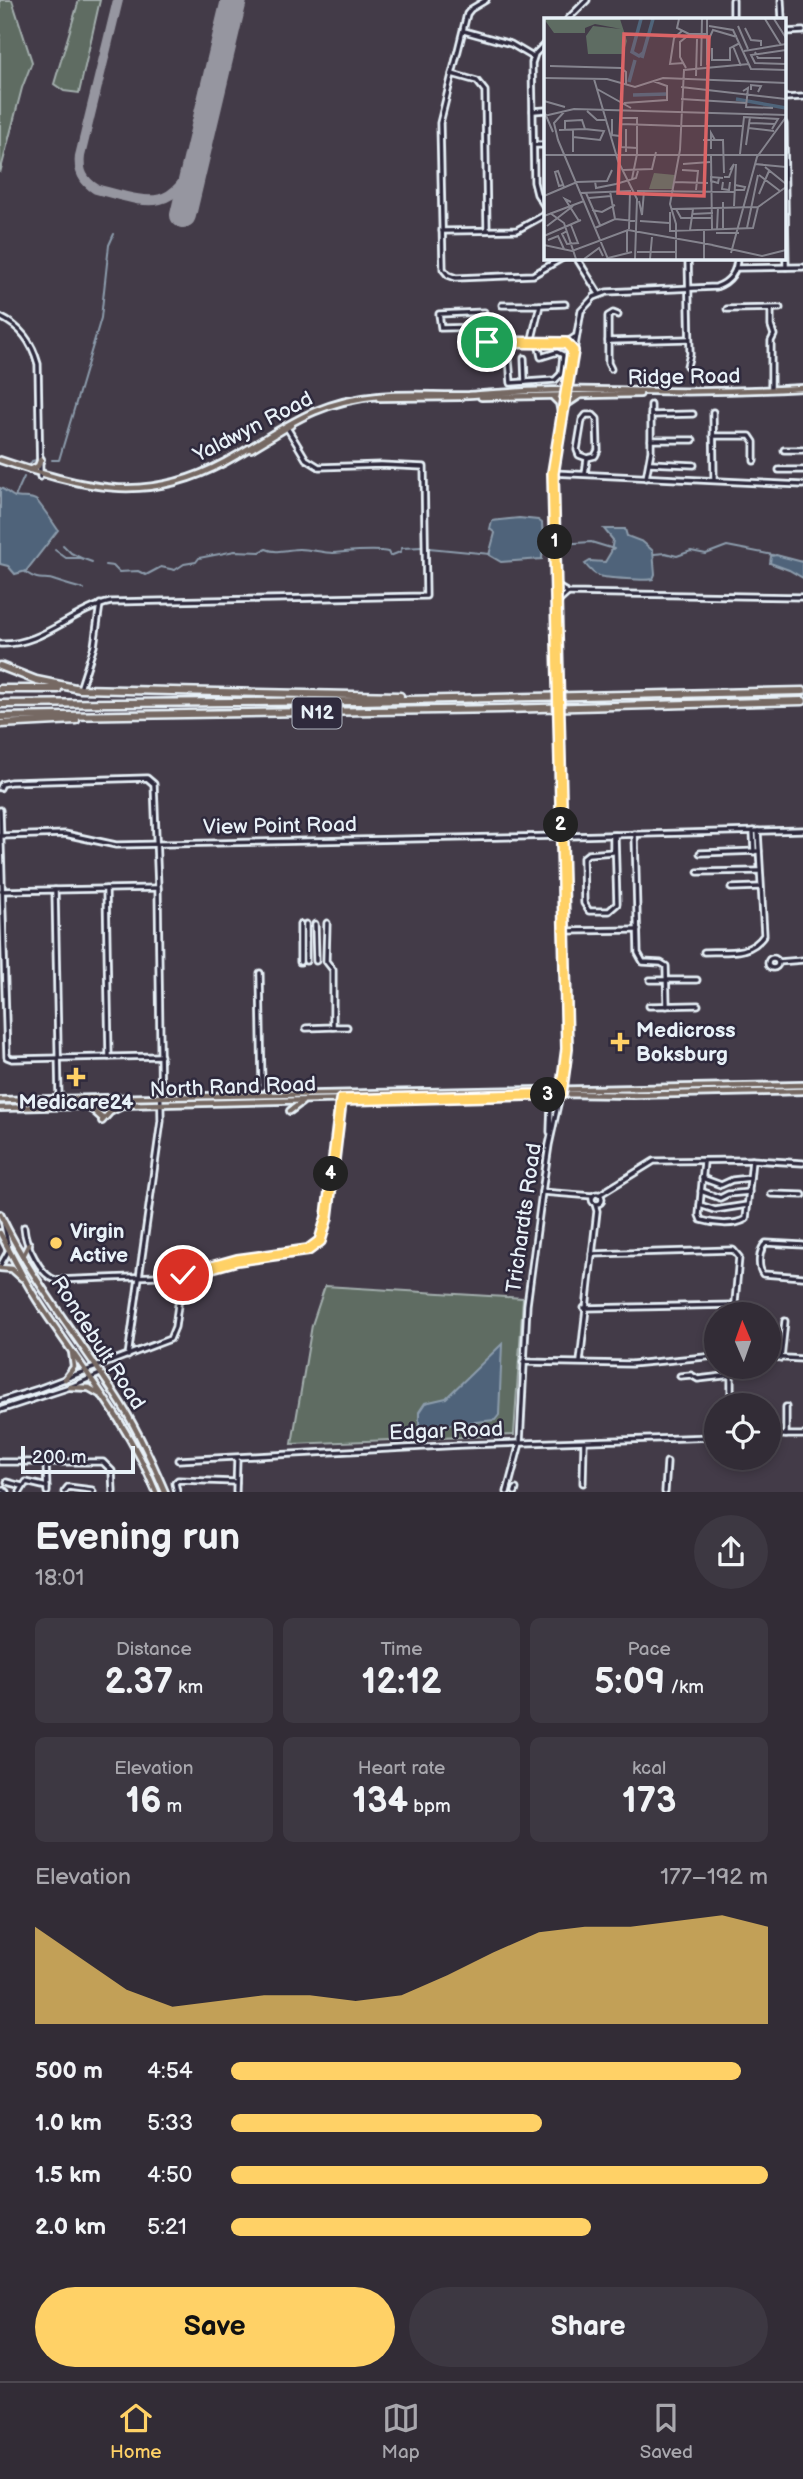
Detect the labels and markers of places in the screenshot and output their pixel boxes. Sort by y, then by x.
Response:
pin [457,312,517,372]
pin: 1 [538,524,572,560]
pin: 2 [544,808,578,842]
place label: Medicross Boksburg [636,1018,736,1067]
marker: Medicross Boksburg [610,1032,630,1052]
marker: Medicare24 [66,1067,86,1087]
pin: 3 [530,1078,566,1112]
place label: Medicare24 [18,1090,134,1115]
pin: 4 [314,1156,348,1192]
place label: Virgin Active [69,1219,128,1268]
marker: Virgin Active [48,1235,64,1251]
pin [153,1245,213,1305]

